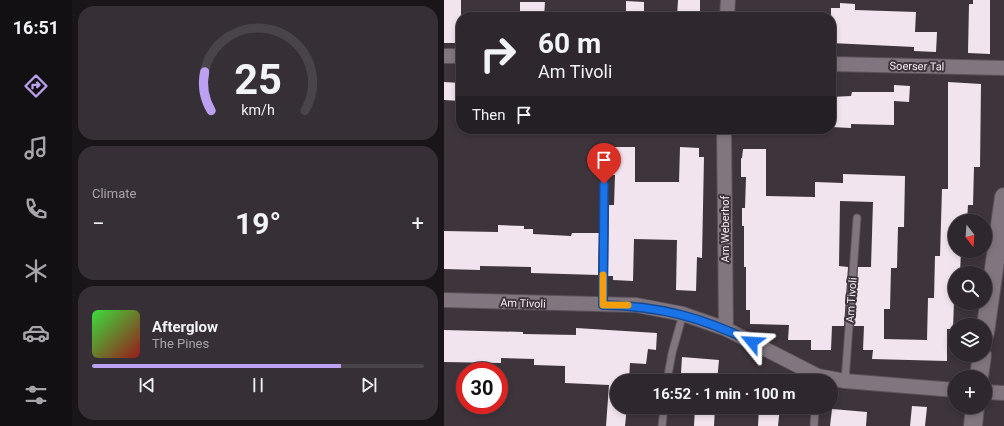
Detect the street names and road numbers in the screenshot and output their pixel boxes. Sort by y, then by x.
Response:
street label: Soerser Tal [890,60,944,73]
street label: Am Weberhof [719,195,732,262]
street label: Am Tivoli [843,277,860,323]
street label: Am Tivoli [500,296,546,311]

